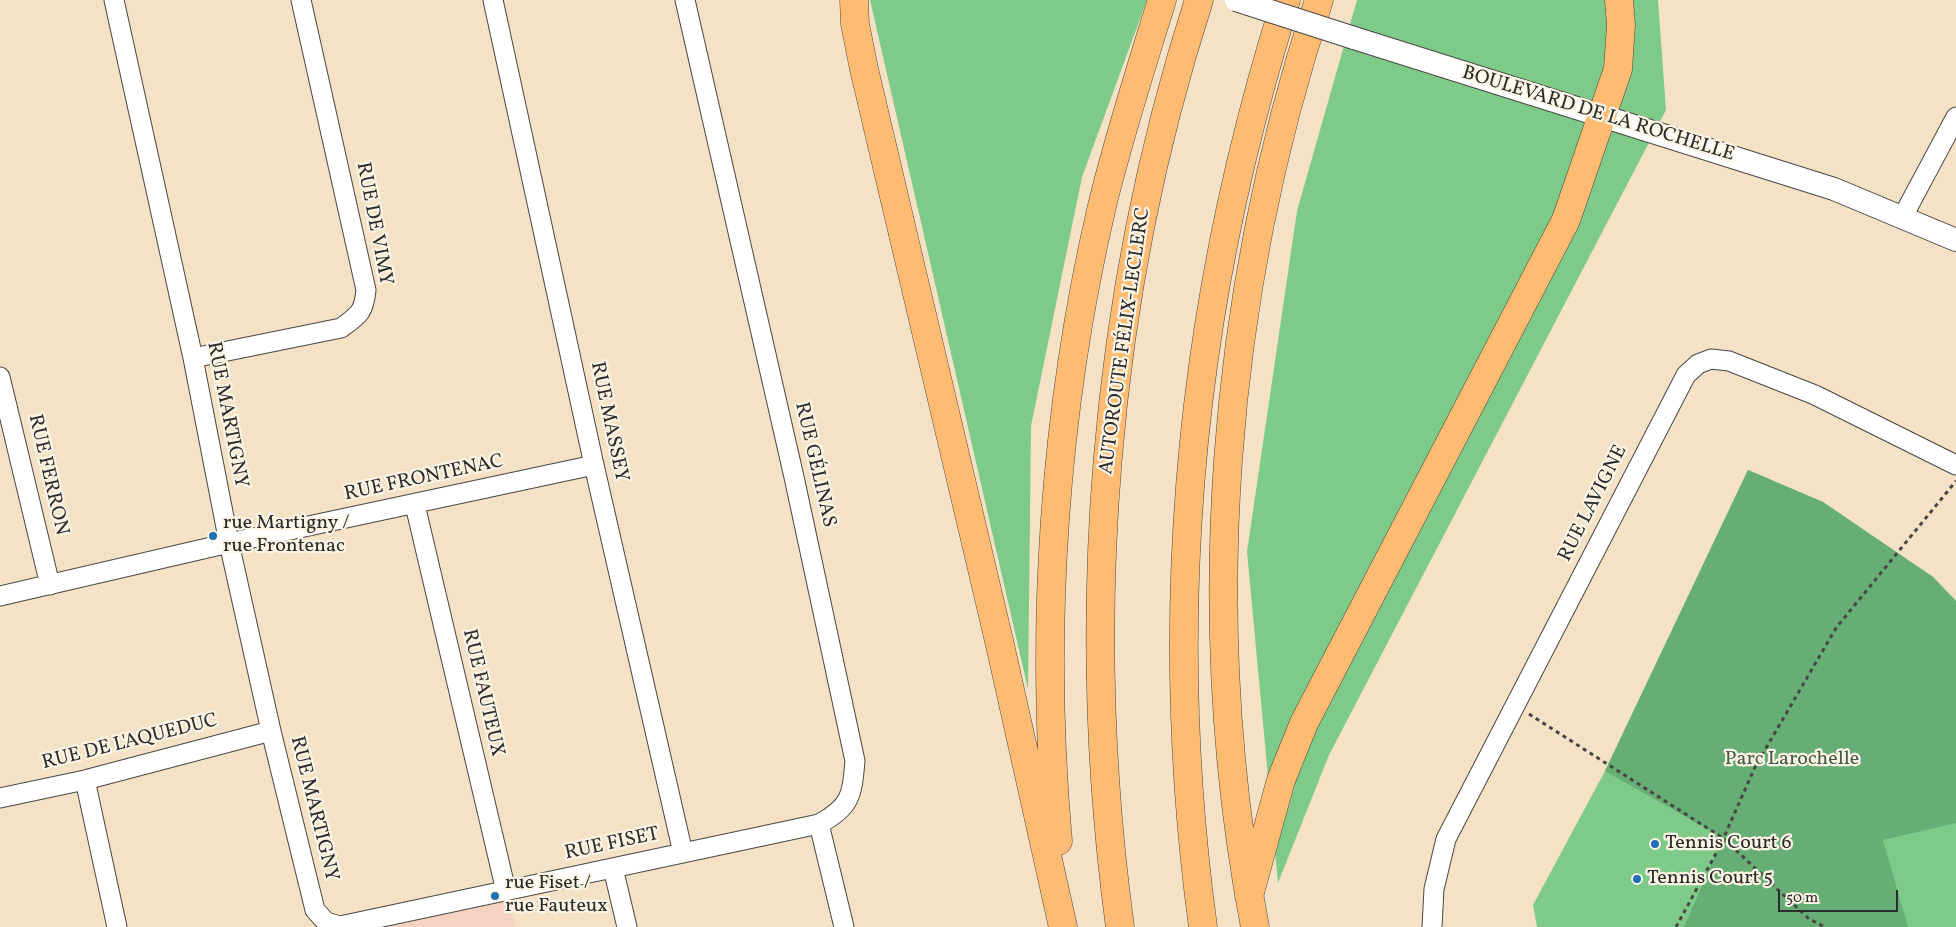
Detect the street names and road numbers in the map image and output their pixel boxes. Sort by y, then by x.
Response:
street label: BOULEVARD DE LA ROCHELLE [1459,62,1737,168]
street label: RUE DE VIMY [349,160,397,288]
street label: AUTOROUTE FÉLIX-LECLERC [1095,206,1157,476]
street label: RUE MARTIGNY [200,340,252,490]
street label: RUE MASSEY [584,360,632,484]
street label: RUE GÉLINAS [788,400,840,530]
street label: RUE FERRON [21,412,73,538]
street label: RUE LAVIGNE [1554,442,1634,566]
street label: RUE FRONTENAC [342,450,506,508]
street label: RUE FAUTEUX [456,627,508,759]
street label: RUE DE L'AQUEDUC [40,710,220,776]
street label: RUE MARTIGNY [283,734,343,884]
street label: RUE FISET [563,823,661,867]

